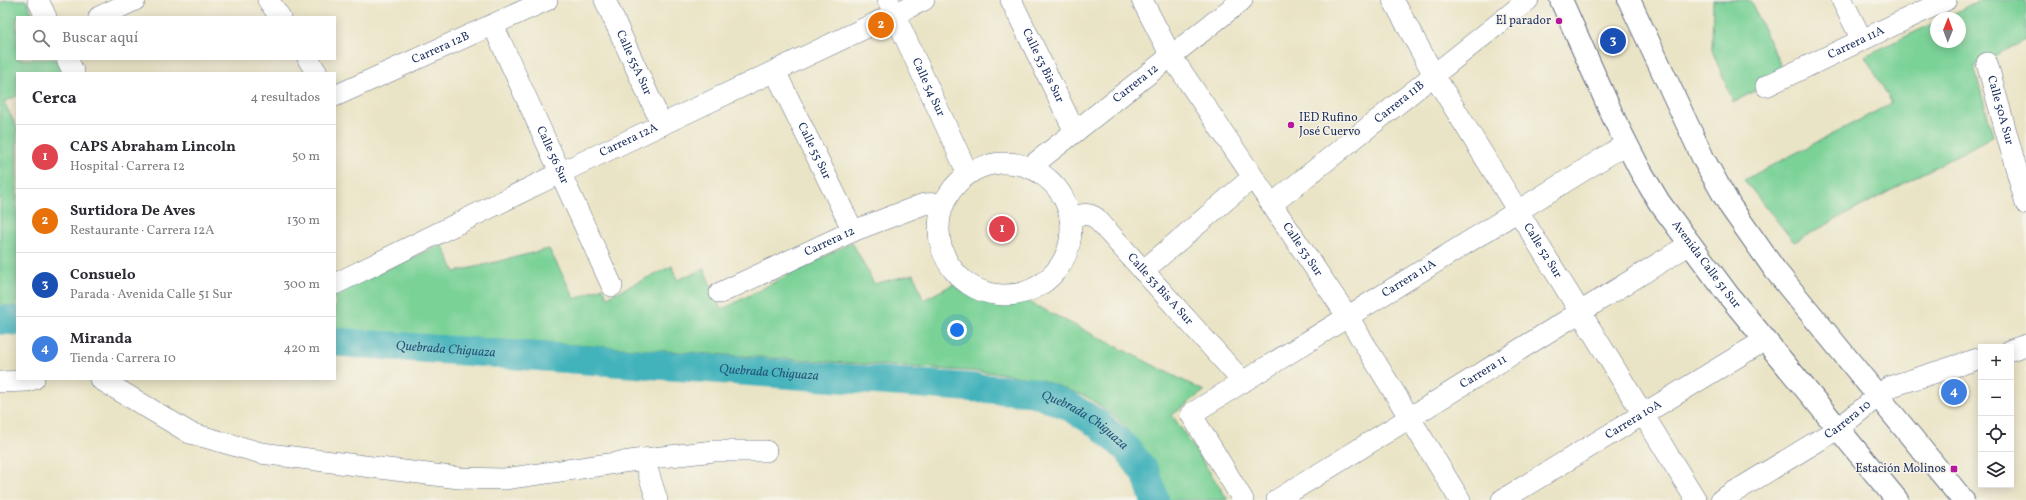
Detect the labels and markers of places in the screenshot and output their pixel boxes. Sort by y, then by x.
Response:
pin: 2 [868,10,894,40]
place label: El parador [1496,13,1551,29]
marker: El parador [1554,16,1564,26]
pin: 3 [1600,26,1626,56]
place label: IED Rufino José Cuervo [1299,110,1360,140]
marker: IED Rufino José Cuervo [1286,120,1296,130]
pin: 1 [989,214,1015,244]
pin: 4 [1941,377,1967,407]
place label: Estación Molinos [1855,461,1946,477]
marker: Estación Molinos [1949,464,1959,474]

